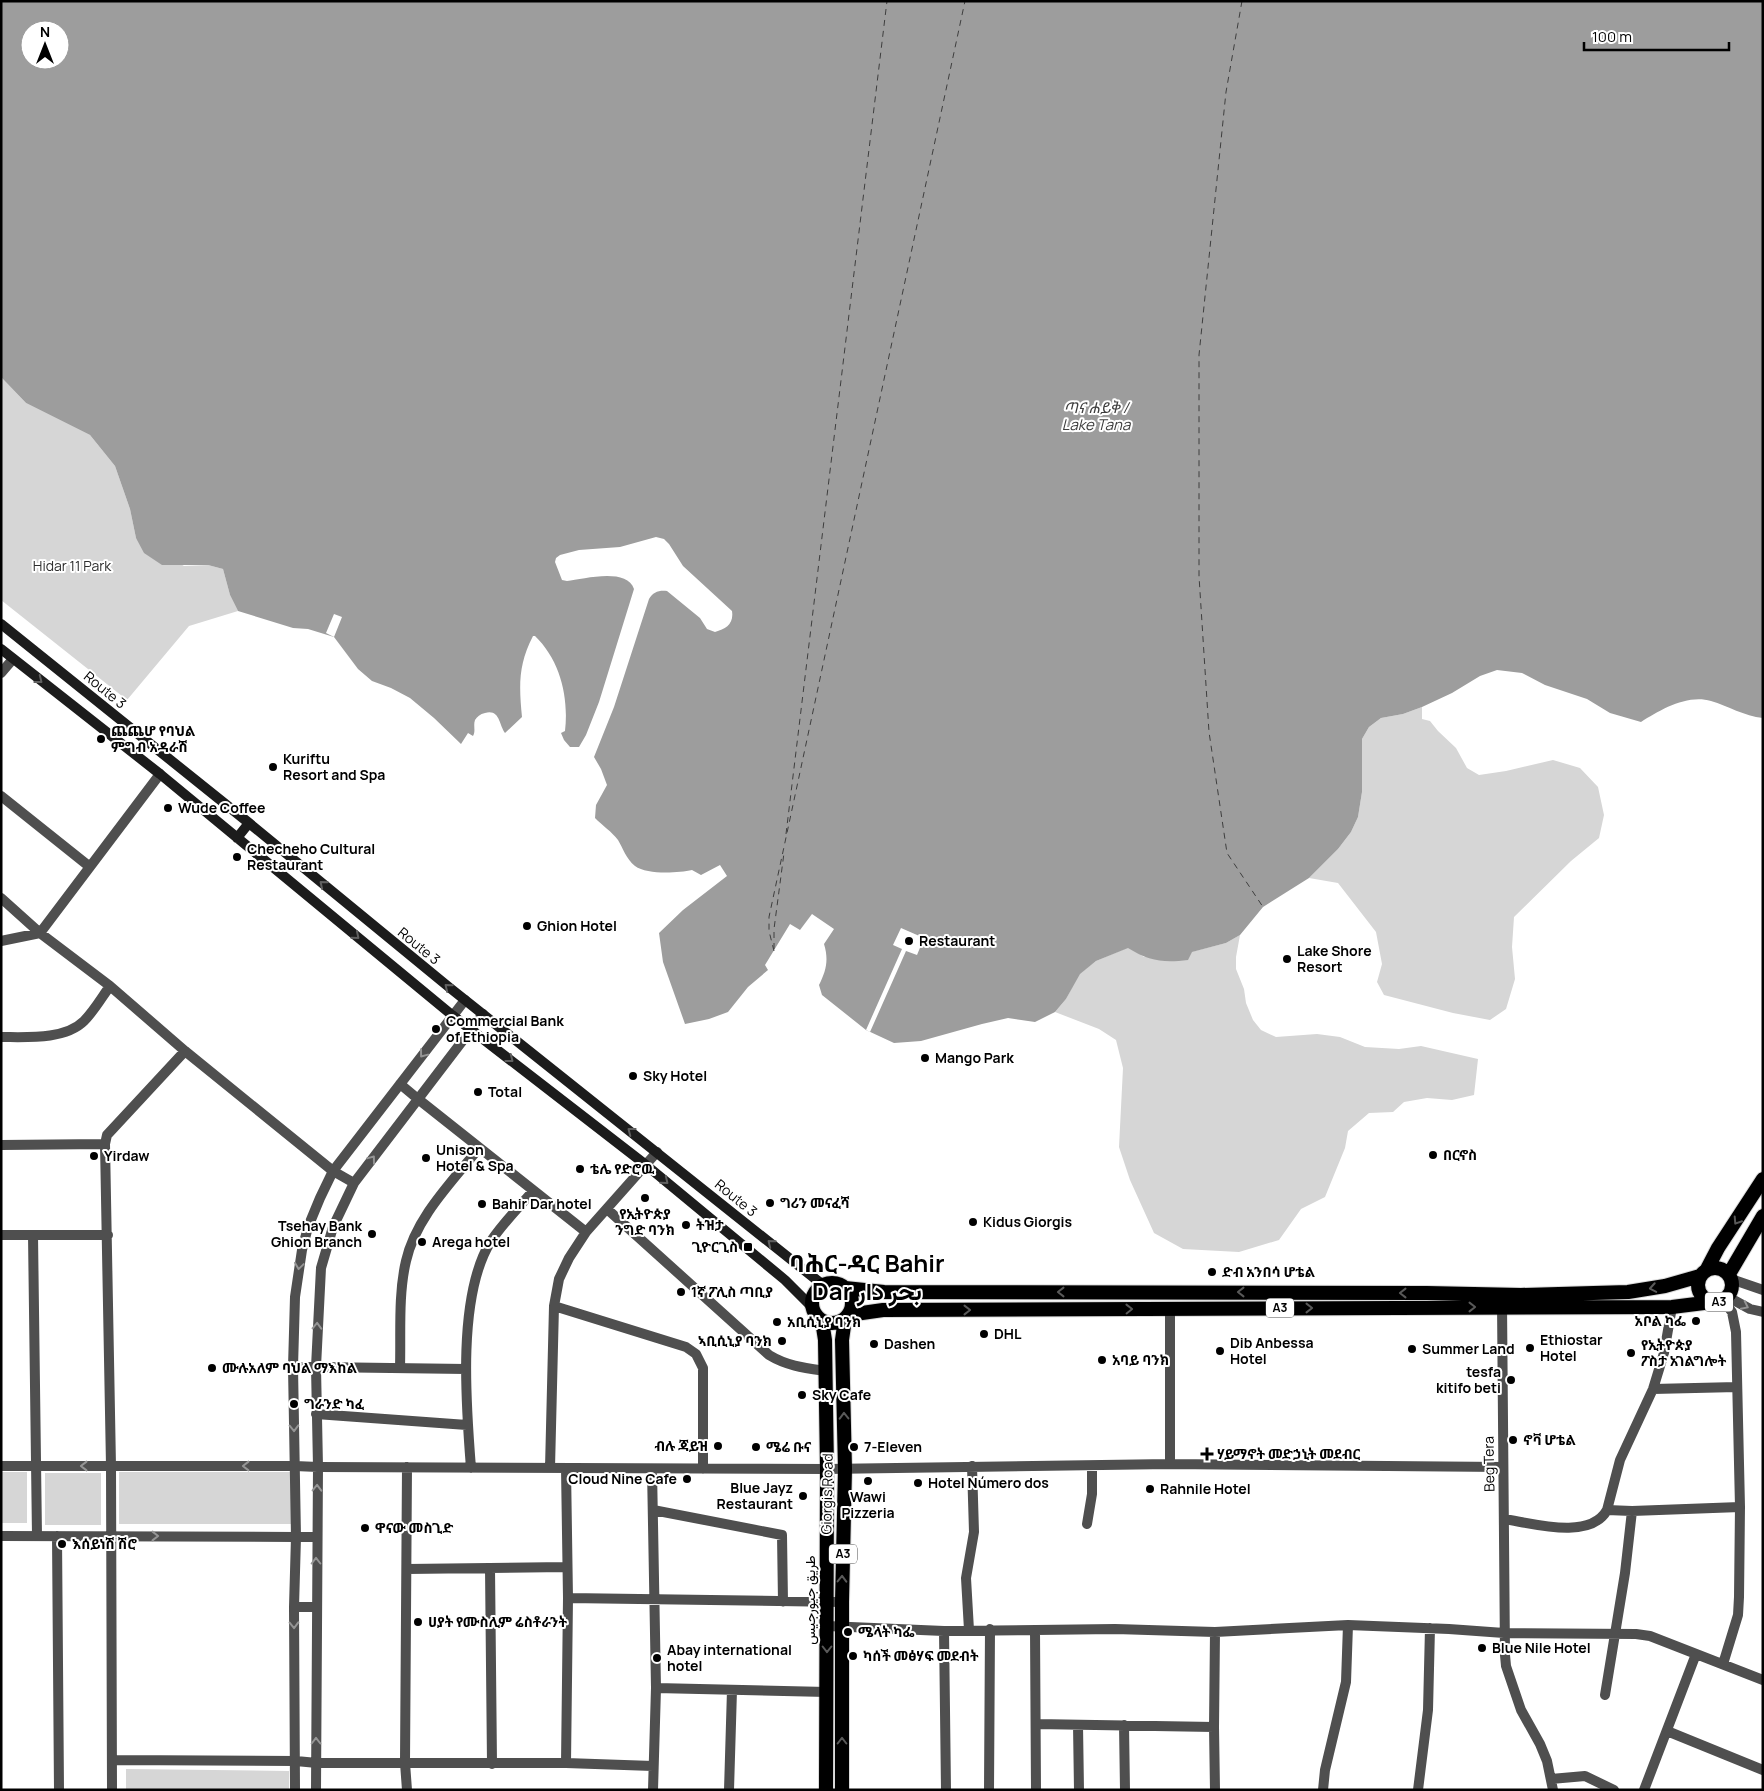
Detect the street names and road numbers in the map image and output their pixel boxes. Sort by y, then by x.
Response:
street label: Route 3 [80,667,131,713]
street label: Route 3 [394,923,445,969]
street label: Route 3 [711,1175,762,1221]
road number: A3 [1705,1292,1733,1311]
road number: A3 [1266,1299,1294,1318]
street label: Beg Tera [1479,1436,1498,1492]
street label: Giorgis Road [816,1453,837,1535]
road number: A3 [829,1545,857,1564]
street label: طريق جيورجيس [800,1555,819,1645]

